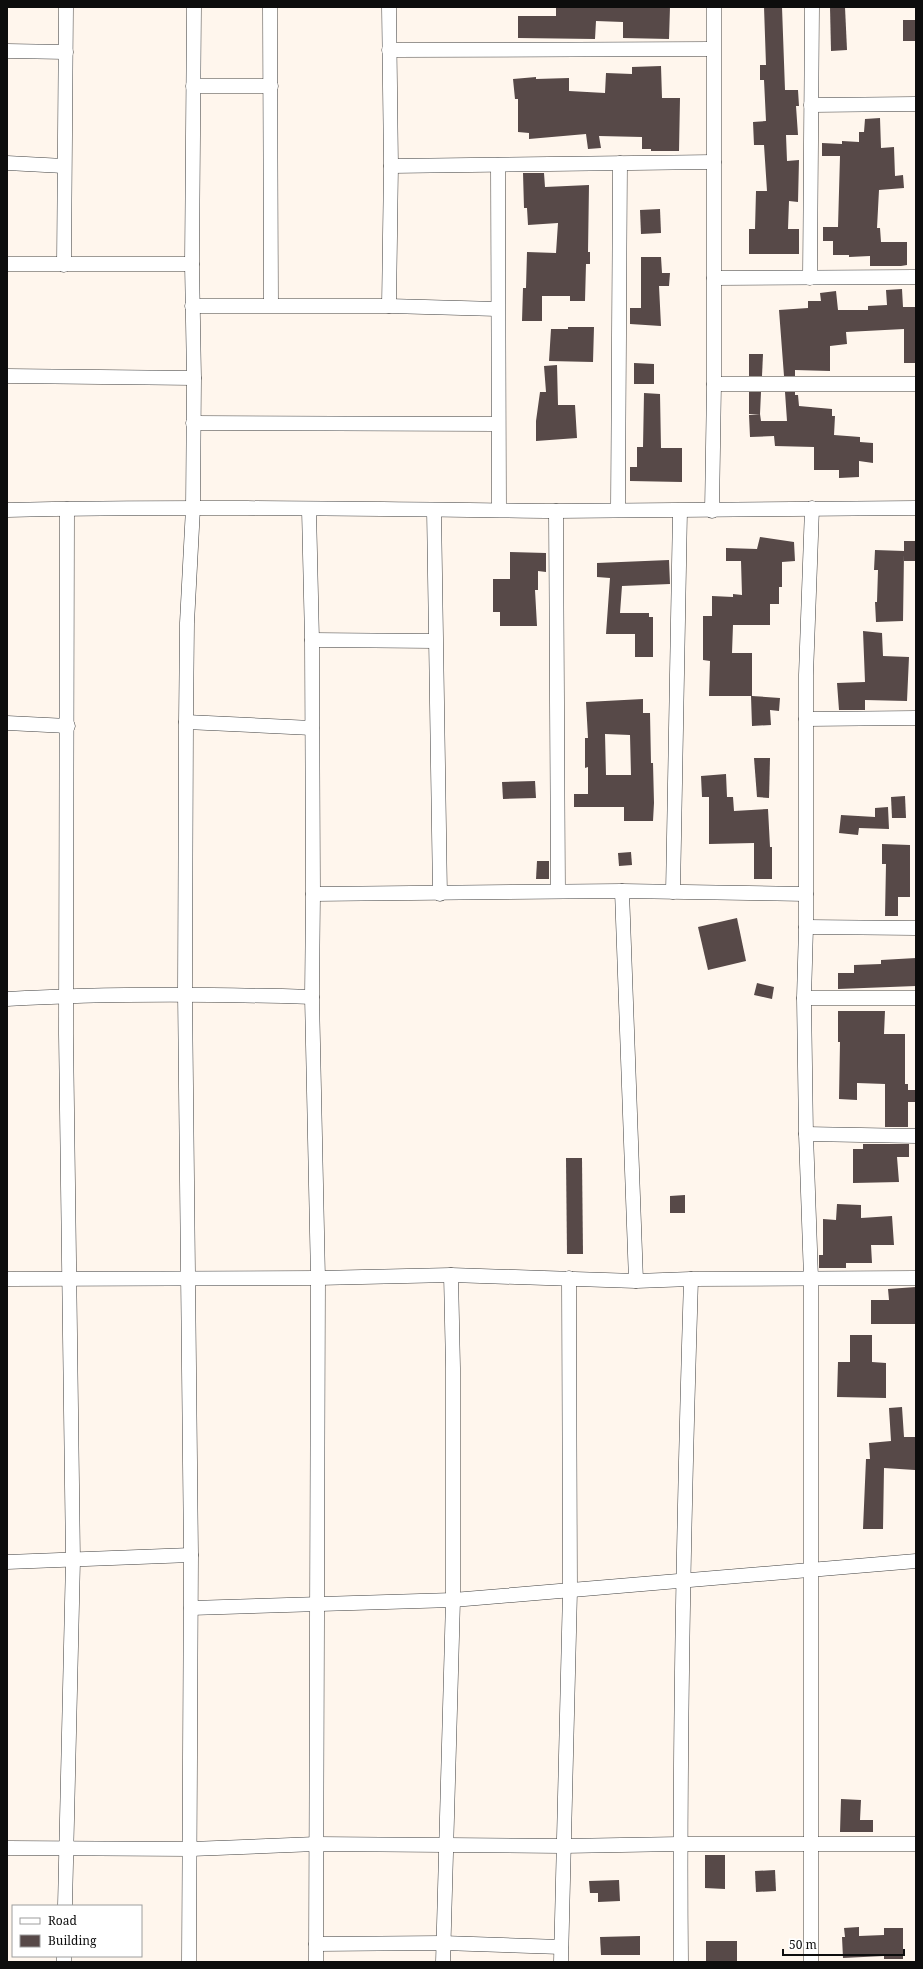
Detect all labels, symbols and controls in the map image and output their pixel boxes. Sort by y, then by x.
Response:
legend [12,1905,142,1957]
text: Road [48,1912,78,1929]
scale bar [783,1931,904,1957]
text: Building [48,1932,97,1949]
text: 50 m [789,1936,817,1953]

